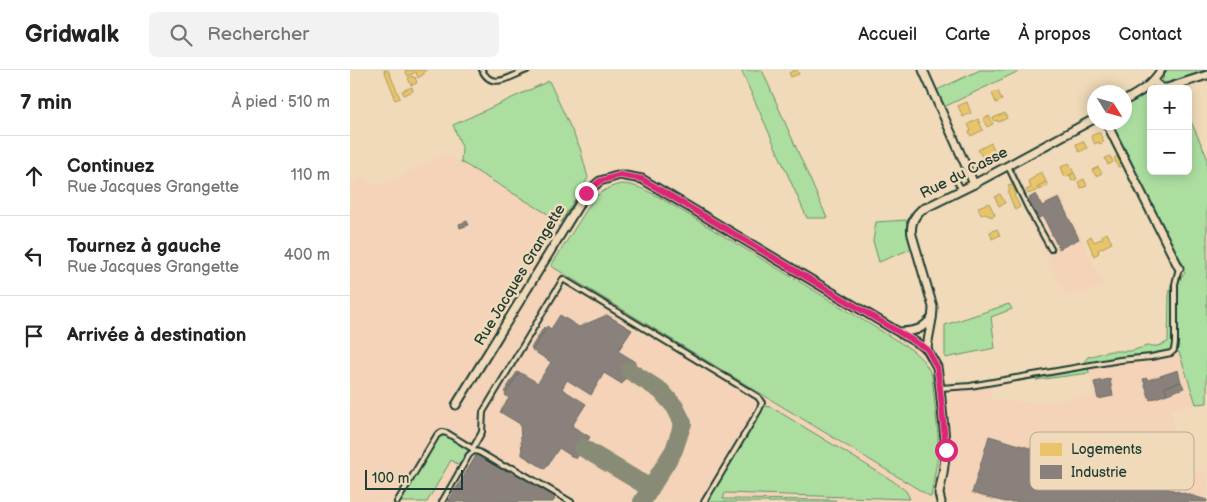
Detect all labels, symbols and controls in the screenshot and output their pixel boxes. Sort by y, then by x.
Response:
search box [149,12,499,57]
text: Gridwalk [25,20,119,49]
icon: search [167,21,195,49]
text: Rechercher [207,23,309,46]
text: Accueil [858,24,917,45]
text: Carte [945,24,990,45]
text: À propos [1018,24,1091,45]
text: Contact [1119,24,1182,45]
north arrow [1087,85,1132,130]
map controls [1147,85,1192,175]
button: + [1147,85,1192,130]
text: 7 min [20,90,72,115]
text: À pied · 510 m [231,93,330,112]
button: − [1147,130,1192,175]
street label: Rue du Casse [917,143,1011,203]
text: Continuez [67,155,154,178]
icon: ahead [20,162,48,190]
text: 110 m [291,166,330,185]
text: Rue Jacques Grangette [67,178,239,197]
route end [575,182,598,205]
street label: Rue Jacques Grangette [470,201,570,349]
text: Tournez à gauche [67,235,221,258]
icon: left [20,242,48,270]
text: 400 m [284,246,330,265]
text: Rue Jacques Grangette [67,258,239,277]
icon: arrive [20,322,48,350]
text: Arrivée à destination [67,324,246,347]
legend [1030,432,1194,490]
route start [935,439,958,462]
text: Logements [1071,441,1142,458]
text: Industrie [1071,464,1127,481]
scale bar [365,467,462,490]
text: 100 m [372,470,409,487]

